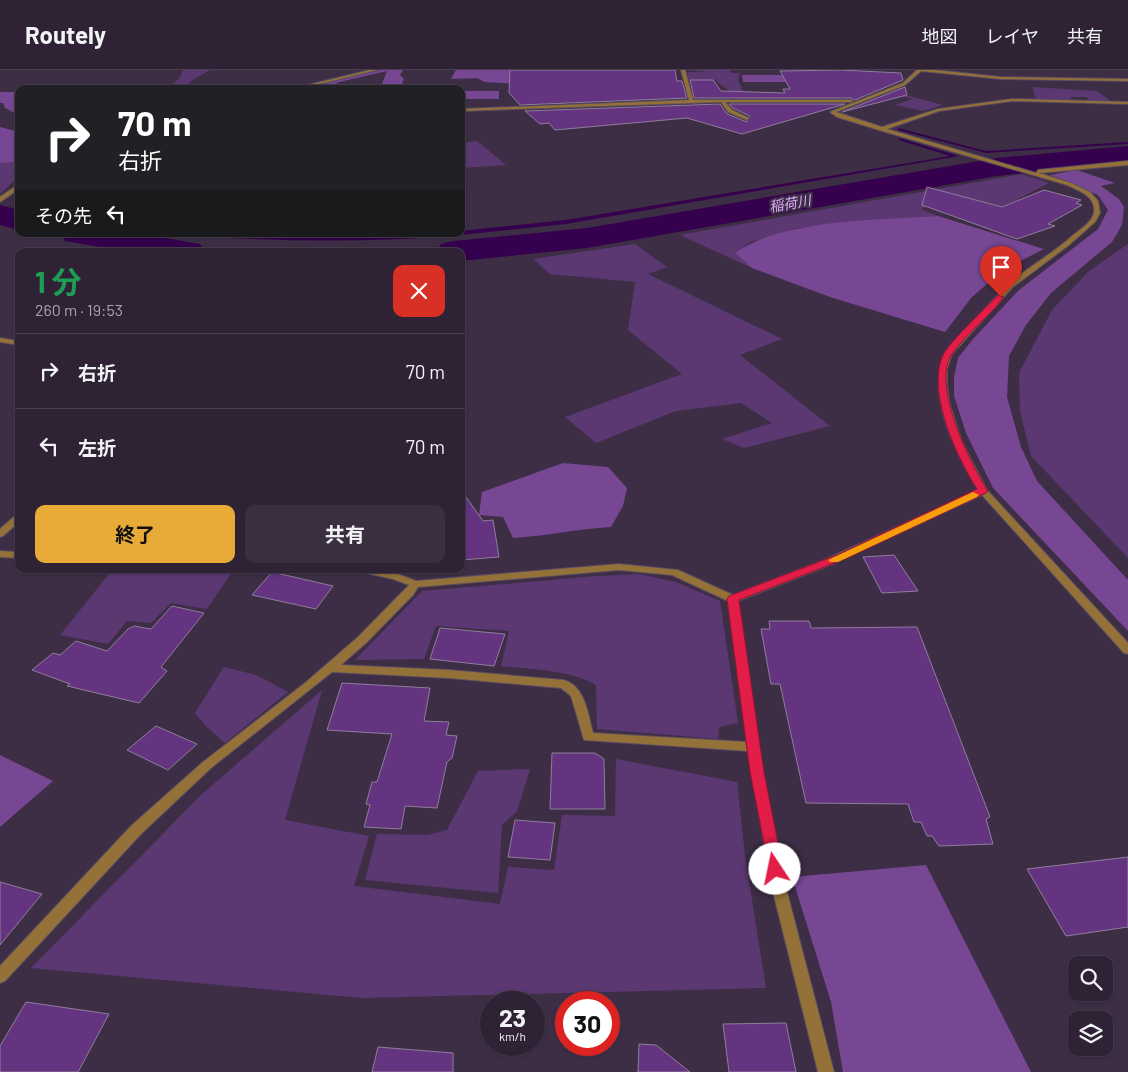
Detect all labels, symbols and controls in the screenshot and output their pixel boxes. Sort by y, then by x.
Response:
text: Routely [25,20,106,49]
text: 地図 [922,25,958,47]
text: レイヤ [986,25,1039,47]
text: 共有 [1067,25,1103,47]
text: 70 m [118,101,192,143]
icon: right [35,105,100,170]
text: 右折 [118,147,162,173]
water label: 稲荷川 [768,191,814,215]
icon: left [102,200,130,228]
text: その先 [35,204,92,227]
pin [980,246,1022,297]
icon: arrive [987,253,1015,281]
text: 1 分 [35,263,82,299]
button: close [393,265,445,317]
text: 260 m · 19:53 [35,300,123,319]
icon: right [35,357,63,385]
text: 70 m [406,360,445,383]
text: 右折 [78,361,116,384]
icon: left [35,432,63,460]
text: 70 m [406,435,445,458]
text: 左折 [78,436,116,459]
button: 終了 [35,505,235,563]
button: 共有 [245,505,445,563]
position arrow [748,842,800,894]
map controls [1068,956,1113,1056]
button: search [1068,956,1113,1001]
speed limit sign: 30 [555,991,620,1056]
text: 23 [499,1002,526,1032]
button: layers [1068,1011,1113,1056]
text: km/h [499,1029,526,1043]

